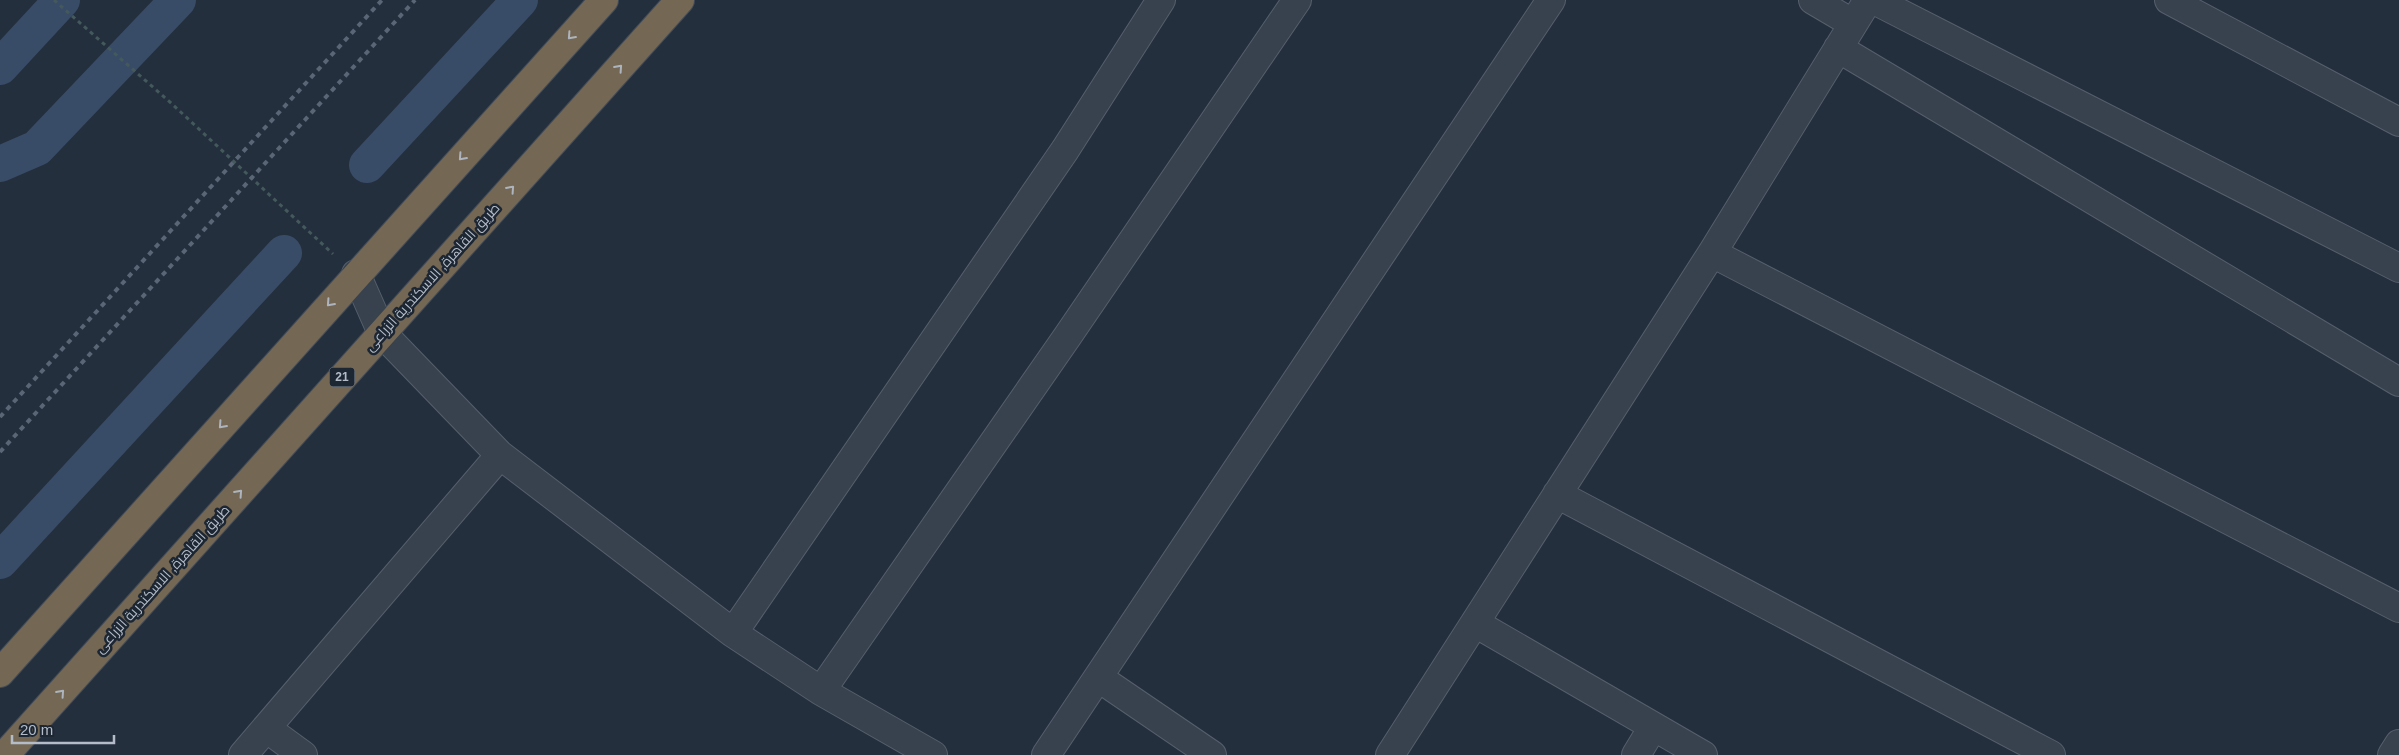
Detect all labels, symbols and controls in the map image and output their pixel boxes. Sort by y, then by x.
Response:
one-way arrow [568,31,577,40]
one-way arrow [613,65,622,74]
one-way arrow [459,151,468,160]
one-way arrow [505,186,514,195]
street label: طريق القاهرة, الاسكندرية الزراعى [361,200,503,355]
one-way arrow [327,298,336,307]
road number: 21 [330,368,354,387]
one-way arrow [219,419,228,428]
one-way arrow [233,490,242,499]
street label: طريق القاهرة, الاسكندرية الزراعى [91,502,233,657]
one-way arrow [55,689,64,698]
scale bar [12,712,115,744]
text: 20 m [20,721,53,738]

